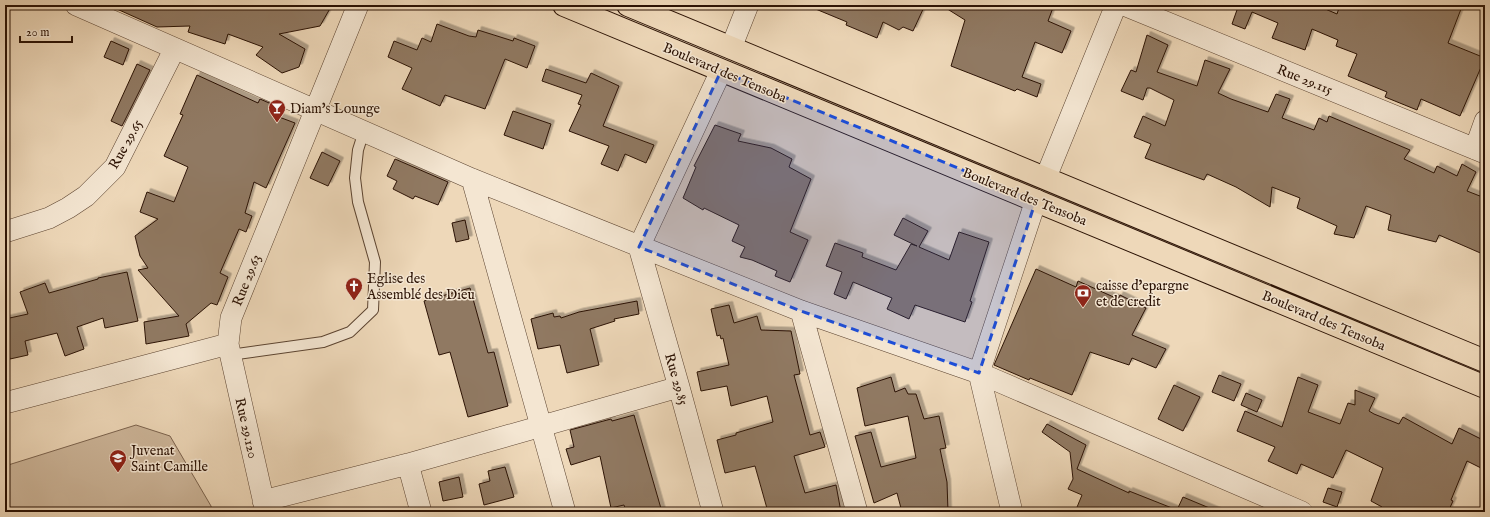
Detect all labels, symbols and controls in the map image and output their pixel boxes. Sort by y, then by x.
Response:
scale bar [20,18,72,44]
text: 20 m [26,25,49,40]
street label: Boulevard des Tensoba [660,39,790,108]
street label: Rue 29.115 [1274,61,1335,99]
bar icon: Diam's Lounge [267,98,287,123]
place label: Diam's Lounge [290,100,380,118]
street label: Rue 29.65 [105,117,147,172]
street label: Boulevard des Tensoba [960,164,1090,231]
street label: Rue 29.63 [228,252,265,309]
place label: Eglise des Assemblé des Dieu [366,270,475,304]
church icon: Eglise des Assemblé des Dieu [344,276,364,301]
place label: caisse d'epargne et de credit [1096,277,1190,311]
bank icon: caisse d'epargne et de credit [1073,283,1093,308]
street label: Boulevard des Tensoba [1259,287,1389,356]
street label: Rue 29.85 [660,351,692,408]
street label: Rue 29.120 [230,396,262,460]
place label: Juvenat Saint Camille [129,442,208,476]
school or university icon: Juvenat Saint Camille [108,448,128,473]

